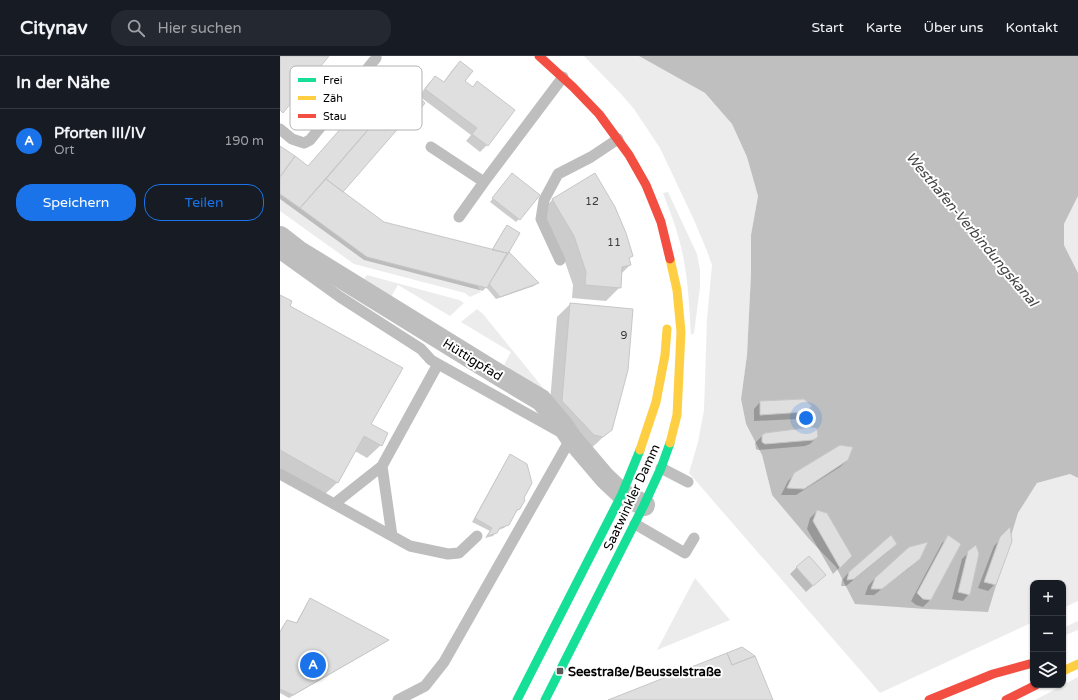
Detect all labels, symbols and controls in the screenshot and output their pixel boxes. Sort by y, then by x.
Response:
search box [111,10,391,46]
text: Citynav [20,17,87,39]
icon: search [125,17,147,39]
text: Hier suchen [157,19,242,37]
text: Start [812,19,844,36]
text: Karte [866,19,902,36]
text: Über uns [924,19,984,36]
text: Kontakt [1006,19,1058,36]
legend [290,66,422,130]
text: In der Nähe [16,72,110,93]
text: Frei [323,74,342,87]
text: Zäh [323,92,343,105]
text: Stau [323,110,347,123]
text: Pforten III/IV [54,124,146,142]
text: A [24,133,34,149]
text: 190 m [224,133,264,149]
text: Ort [54,142,74,158]
water label: Westhafen-Verbindungskanal [902,149,1042,311]
button: Speichern [16,184,136,221]
button: Teilen [144,184,264,221]
house number: 12 [585,195,599,208]
house number: 11 [607,236,621,249]
house number: 9 [621,329,628,342]
street label: Hüttigpfad [440,335,505,384]
your location [796,408,816,428]
street label: Saatwinkler Damm [600,442,664,553]
map controls [1030,580,1066,688]
button: + [1030,580,1066,616]
button: − [1030,616,1066,652]
pin: A [300,650,326,680]
button: layers [1030,652,1066,688]
place label: Seestraße/Beusselstraße [568,664,722,680]
marker: Seestraße/Beusselstraße [555,666,565,676]

